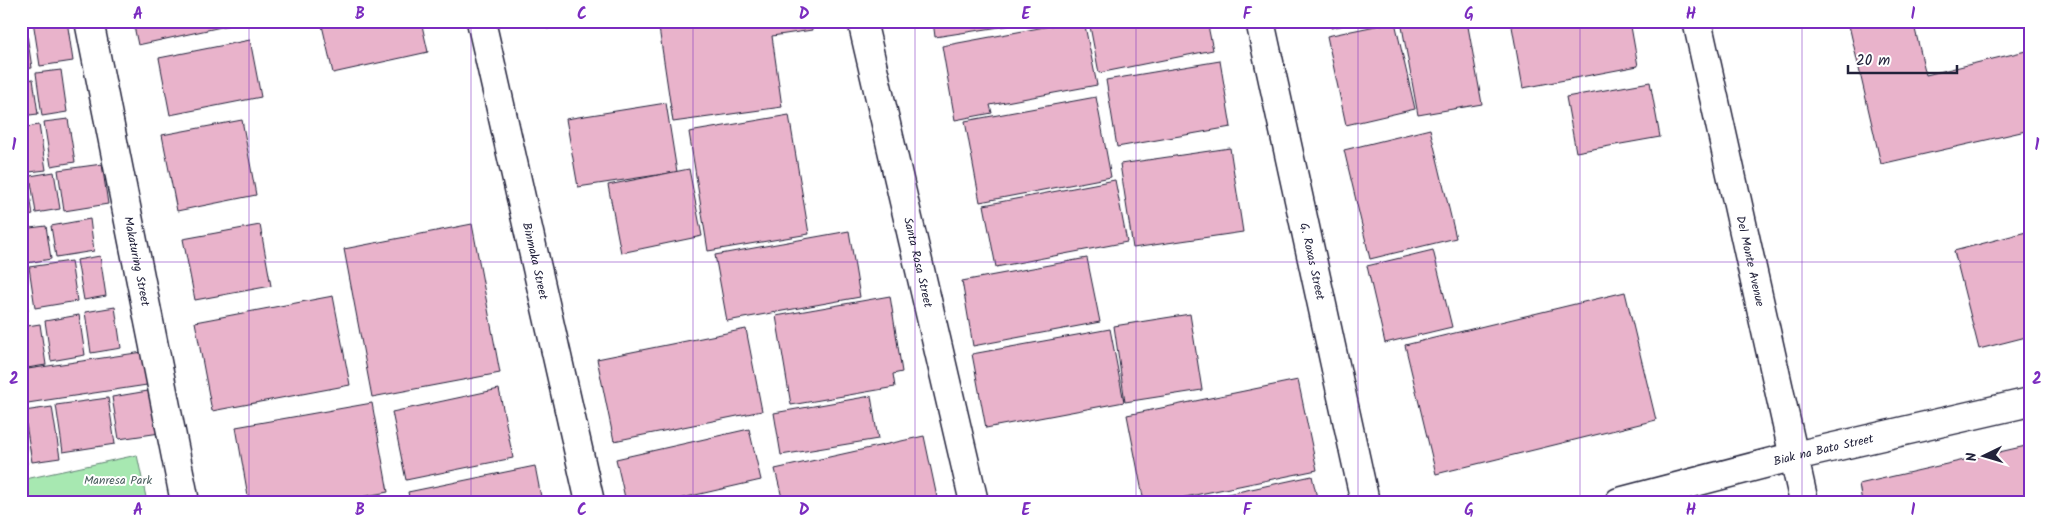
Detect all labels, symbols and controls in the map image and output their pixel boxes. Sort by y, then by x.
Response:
text: A [133,2,143,27]
text: B [355,2,365,27]
text: C [577,2,587,27]
text: D [799,2,810,27]
text: E [1022,2,1032,27]
text: F [1243,2,1253,27]
text: G [1464,2,1474,27]
text: H [1686,2,1696,27]
text: I [1911,2,1916,27]
scale bar [1848,42,1957,74]
text: 20 m [1856,49,1890,73]
text: 1 [12,133,17,158]
text: 1 [2035,133,2040,158]
street label: Del Monte Avenue [1731,214,1770,309]
street label: Makaturing Street [119,215,155,308]
street label: Santa Rosa Street [899,216,938,310]
street label: Binmaka Street [517,220,553,302]
street label: G. Roxas Street [1295,221,1330,302]
text: 2 [9,367,19,392]
text: 2 [2032,367,2042,392]
street label: Biak na Bato Street [1771,429,1876,471]
north arrow [1958,430,2008,480]
text: N [1961,452,1983,462]
park label: Manresa Park [84,471,152,490]
text: A [133,498,143,523]
text: B [355,498,365,523]
text: C [577,498,587,523]
text: D [799,498,810,523]
text: E [1022,498,1032,523]
text: F [1243,498,1253,523]
text: G [1464,498,1474,523]
text: H [1686,498,1696,523]
text: I [1911,498,1916,523]

